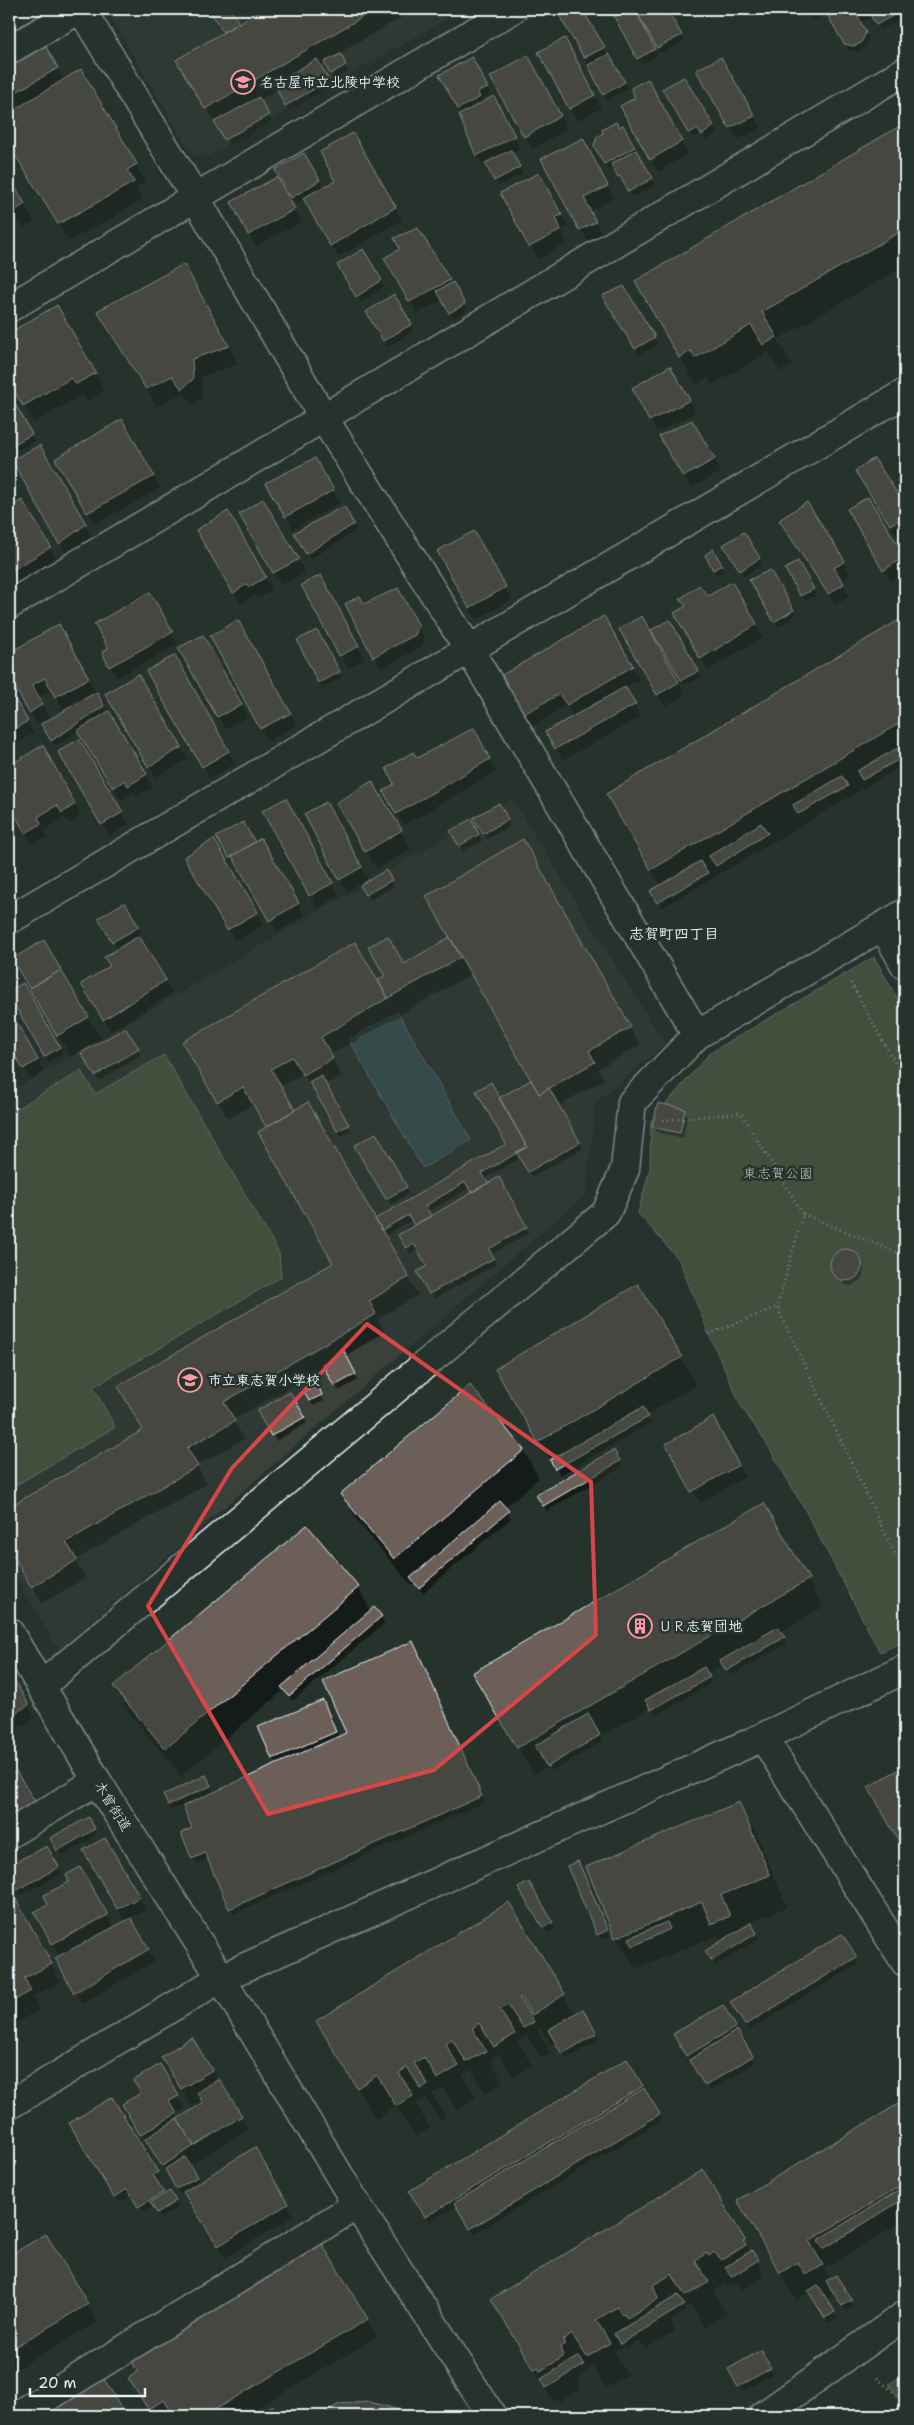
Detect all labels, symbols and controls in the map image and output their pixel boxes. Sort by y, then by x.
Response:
school or university icon: 名古屋市立北陵中学校 [230,69,256,95]
place label: 名古屋市立北陵中学校 [260,73,400,91]
district label: 志賀町四丁目 [629,924,719,944]
park label: 東志賀公園 [743,1164,813,1182]
school or university icon: 市立東志賀小学校 [177,1367,203,1393]
place label: 市立東志賀小学校 [208,1371,320,1389]
building icon: ＵＲ志賀団地 [627,1613,653,1639]
place label: ＵＲ志賀団地 [658,1617,742,1635]
street label: 木曾街道 [91,1777,135,1835]
scale bar [30,2365,145,2397]
text: 20 m [38,2373,77,2393]

